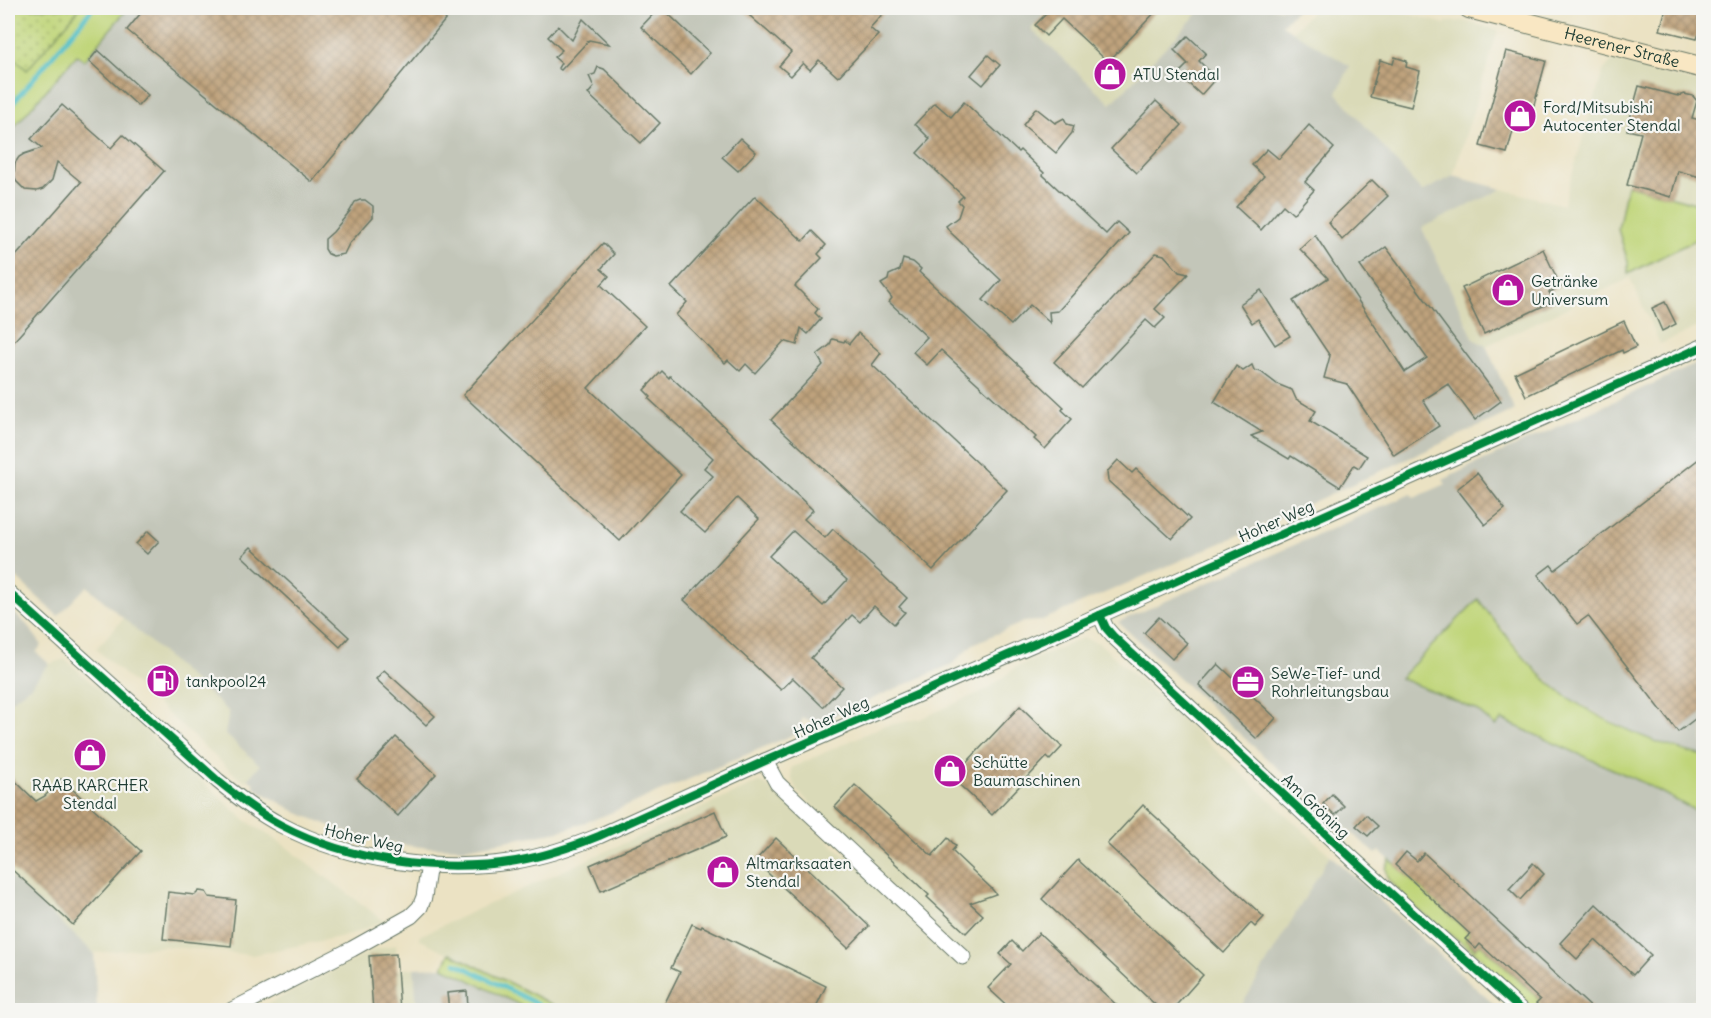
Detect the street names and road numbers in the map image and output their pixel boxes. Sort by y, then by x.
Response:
street label: Heerener Straße [1562,23,1682,71]
street label: Hoher Weg [1235,496,1317,546]
street label: Hoher Weg [790,692,872,742]
street label: Am Gröning [1278,769,1354,843]
street label: Hoher Weg [323,819,405,857]

